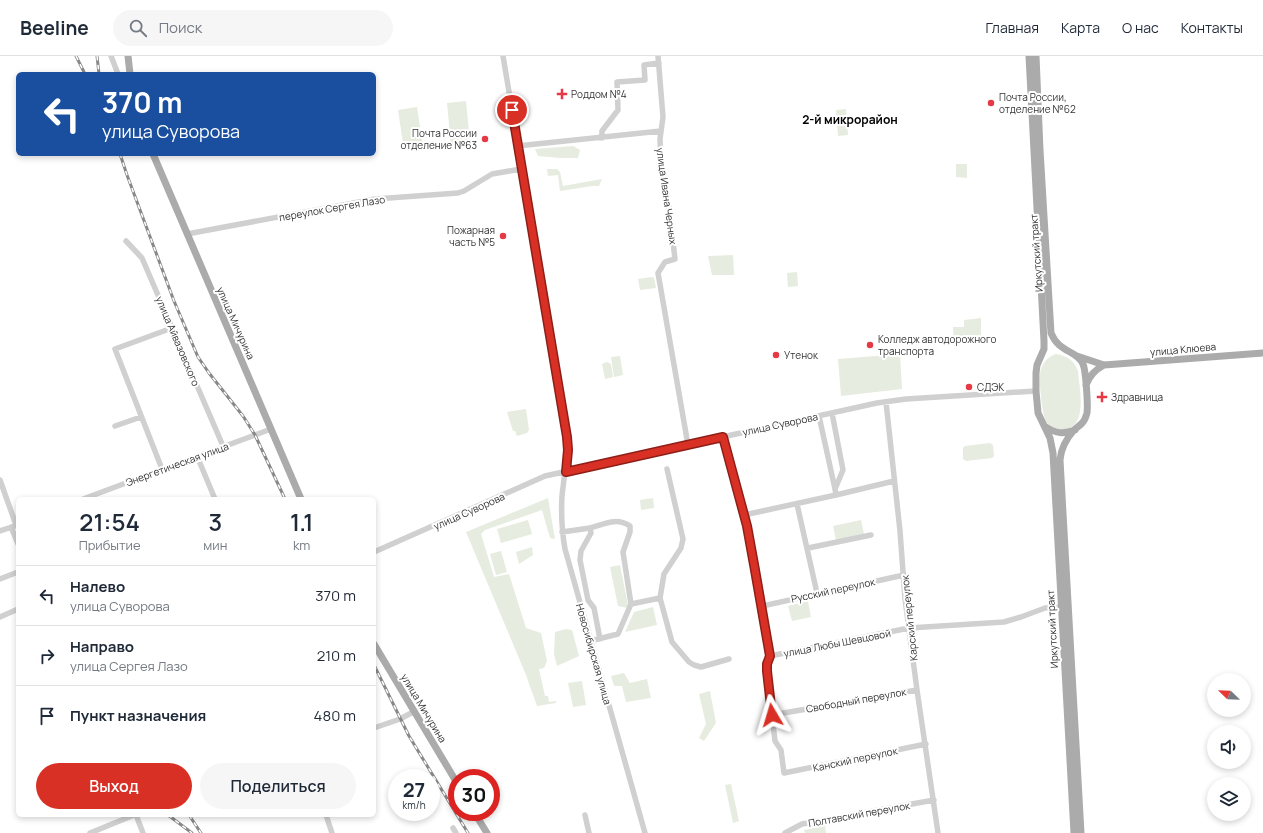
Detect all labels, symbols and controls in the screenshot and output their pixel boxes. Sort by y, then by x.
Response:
search box [113,10,393,46]
text: Beeline [20,15,89,41]
icon: search [127,17,149,39]
text: Поиск [159,17,202,38]
text: Главная [986,18,1039,37]
text: Карта [1061,18,1100,37]
text: О нас [1122,18,1159,37]
text: Контакты [1181,18,1243,37]
text: 370 m [102,83,182,121]
place label: Роддом №4 [571,87,627,101]
icon: left [36,88,88,140]
marker: Роддом №4 [556,88,568,100]
place label: Почта России, отделение №62 [999,90,1076,116]
pin [495,93,529,127]
marker: Почта России, отделение №62 [986,98,996,108]
icon: arrive [501,99,523,121]
district label: 2-й микрорайон [802,111,898,128]
text: улица Суворова [102,119,240,143]
place label: Почта России отделение №63 [401,126,477,152]
marker: Почта России отделение №63 [480,134,490,144]
street label: улица Ивана Черных [653,147,681,246]
street label: переулок Сергея Лазо [278,192,386,224]
street label: Иркутский тракт [1026,213,1046,293]
place label: Пожарная часть №5 [447,223,495,249]
marker: Пожарная часть №5 [498,231,508,241]
street label: улица Мичурина [214,284,258,362]
street label: улица Айвазовского [153,294,203,388]
place label: Колледж автодорожного транспорта [878,332,997,358]
street label: улица Клюева [1149,339,1217,359]
marker: Колледж автодорожного транспорта [865,340,875,350]
place label: Утенок [784,348,819,362]
marker: Утенок [771,350,781,360]
place label: СДЭК [977,380,1004,394]
marker: СДЭК [964,382,974,392]
place label: Здравница [1111,390,1163,404]
marker: Здравница [1096,391,1108,403]
street label: улица Суворова [741,409,819,439]
street label: Энергетическая улица [123,439,231,489]
street label: улица Суворова [431,489,507,533]
text: 21:54 [79,505,140,538]
text: 3 [208,505,222,538]
text: 1.1 [290,505,313,538]
text: Прибытие [79,536,141,554]
text: мин [203,536,227,554]
text: km [293,536,310,554]
street label: Карский переулок [897,573,920,662]
street label: Русский переулок [790,574,877,606]
text: Налево [70,576,125,597]
icon: left [36,585,58,607]
text: 370 m [315,585,356,606]
street label: Иркутский тракт [1043,589,1061,669]
text: улица Суворова [70,597,170,615]
street label: Новосибирская улица [573,602,615,706]
street label: улица Любы Шевцовой [782,626,892,660]
text: Направо [70,636,134,657]
icon: right [36,645,58,667]
text: 210 m [317,645,356,666]
text: улица Сергея Лазо [70,657,188,675]
street label: улица Мичурина [398,671,450,745]
north arrow [1207,673,1251,717]
map controls [1207,673,1251,821]
street label: Свободный переулок [805,684,908,716]
position arrow [751,694,793,736]
icon: arrive [36,705,58,727]
text: Пункт назначения [70,705,206,726]
text: 480 m [314,705,356,726]
button: sound [1207,725,1251,769]
street label: Канский переулок [811,743,900,775]
button: Выход [36,763,192,809]
button: Поделиться [200,763,356,809]
speed limit sign: 30 [448,769,500,821]
text: 27 [403,776,425,803]
button: layers [1207,777,1251,821]
text: km/h [402,798,426,812]
street label: Полтавский переулок [807,798,912,830]

